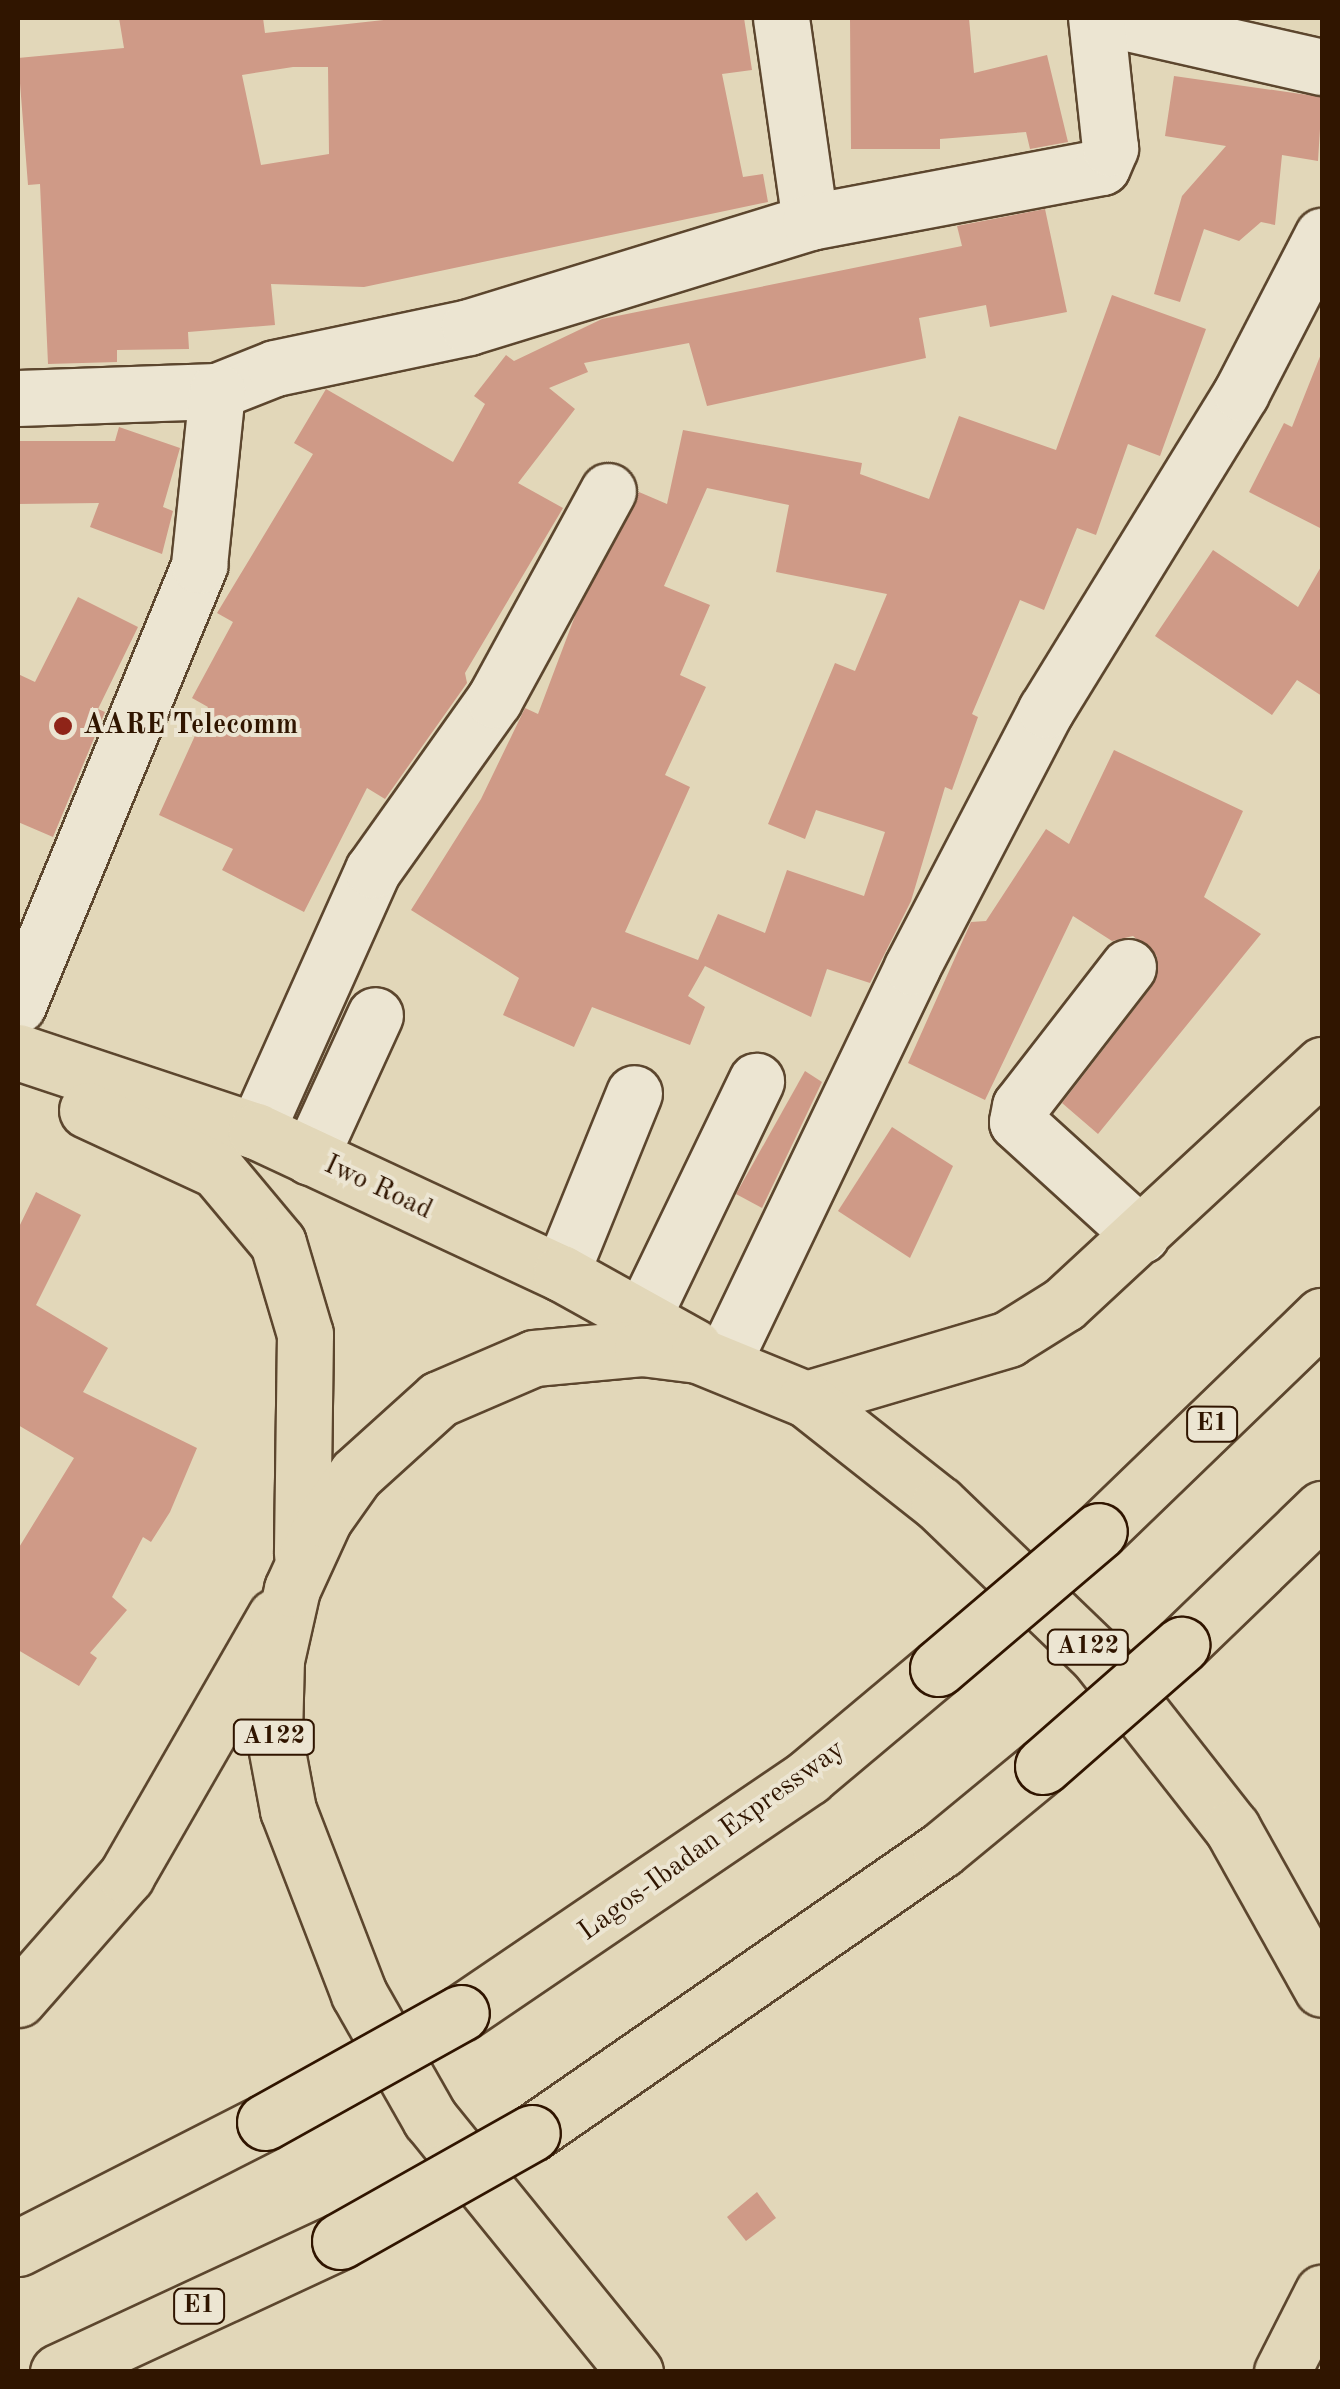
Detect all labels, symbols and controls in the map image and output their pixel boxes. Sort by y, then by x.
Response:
place label: AARE Telecomm [83,709,298,743]
marker: AARE Telecomm [52,715,74,737]
street label: Iwo Road [319,1148,437,1228]
road number: E1 [1184,1404,1240,1444]
road number: A122 [1046,1627,1130,1667]
road number: A122 [232,1717,316,1757]
street label: Lagos-Ibadan Expressway [572,1733,852,1949]
road number: E1 [172,2286,226,2326]

